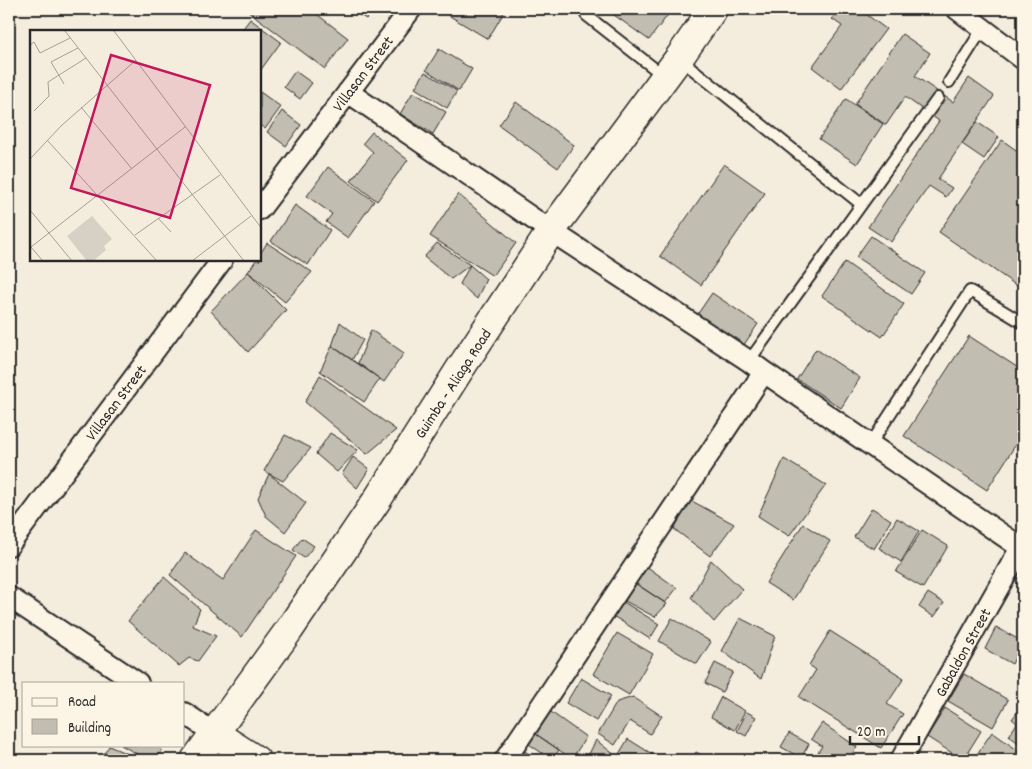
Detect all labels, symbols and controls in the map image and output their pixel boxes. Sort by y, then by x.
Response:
inset map [30,30,261,261]
street label: Villasan Street [328,32,400,117]
street label: Guimba - Aliaga Road [410,325,498,444]
street label: Villasan Street [81,361,153,446]
street label: Gabaldon Street [930,605,998,702]
legend [22,682,185,746]
text: Road [68,692,96,714]
scale bar [850,714,918,746]
text: Building [68,718,111,740]
text: 20 m [857,722,885,744]

